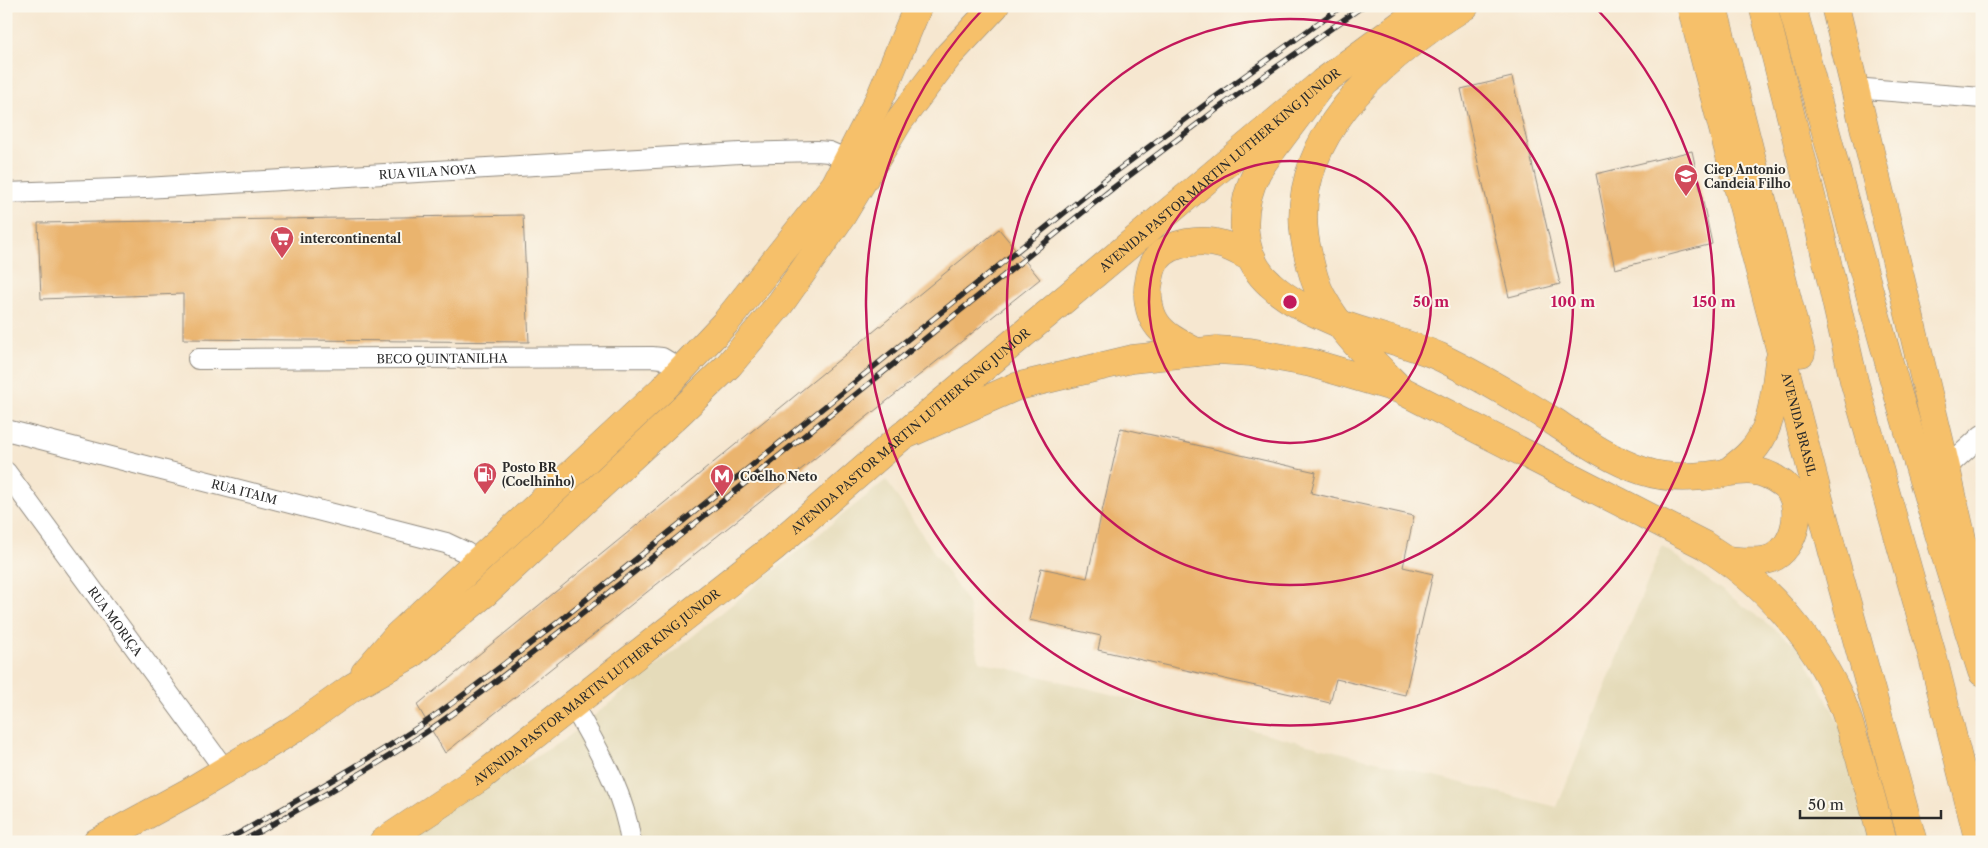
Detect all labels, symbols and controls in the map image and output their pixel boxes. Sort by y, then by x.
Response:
street label: AVENIDA PASTOR MARTIN LUTHER KING JUNIOR [1095,64,1344,275]
street label: RUA VILA NOVA [378,161,478,182]
place label: Ciep Antonio Candeia Filho [1704,162,1791,191]
school or university icon: Ciep Antonio Candeia Filho [1673,163,1699,197]
supermarket icon: intercontinental [269,225,295,259]
place label: intercontinental [300,231,401,246]
text: 50 m [1413,292,1449,311]
text: 100 m [1551,292,1595,311]
text: 150 m [1692,292,1736,311]
centre of rings [1281,293,1299,311]
street label: AVENIDA PASTOR MARTIN LUTHER KING JUNIOR [787,324,1034,538]
street label: BECO QUINTANILHA [376,350,509,366]
street label: AVENIDA BRASIL [1779,370,1820,477]
place label: Posto BR (Coelhinho) [502,460,575,489]
fuel station icon: Posto BR (Coelhinho) [472,461,498,495]
metro station icon: Coelho Neto [709,463,735,497]
place label: Coelho Neto [740,469,818,484]
street label: RUA ITAIM [210,476,279,507]
street label: RUA MORIÇA [85,583,147,660]
street label: AVENIDA PASTOR MARTIN LUTHER KING JUNIOR [469,584,723,788]
scale bar [1800,788,1942,820]
text: 50 m [1808,795,1844,814]

